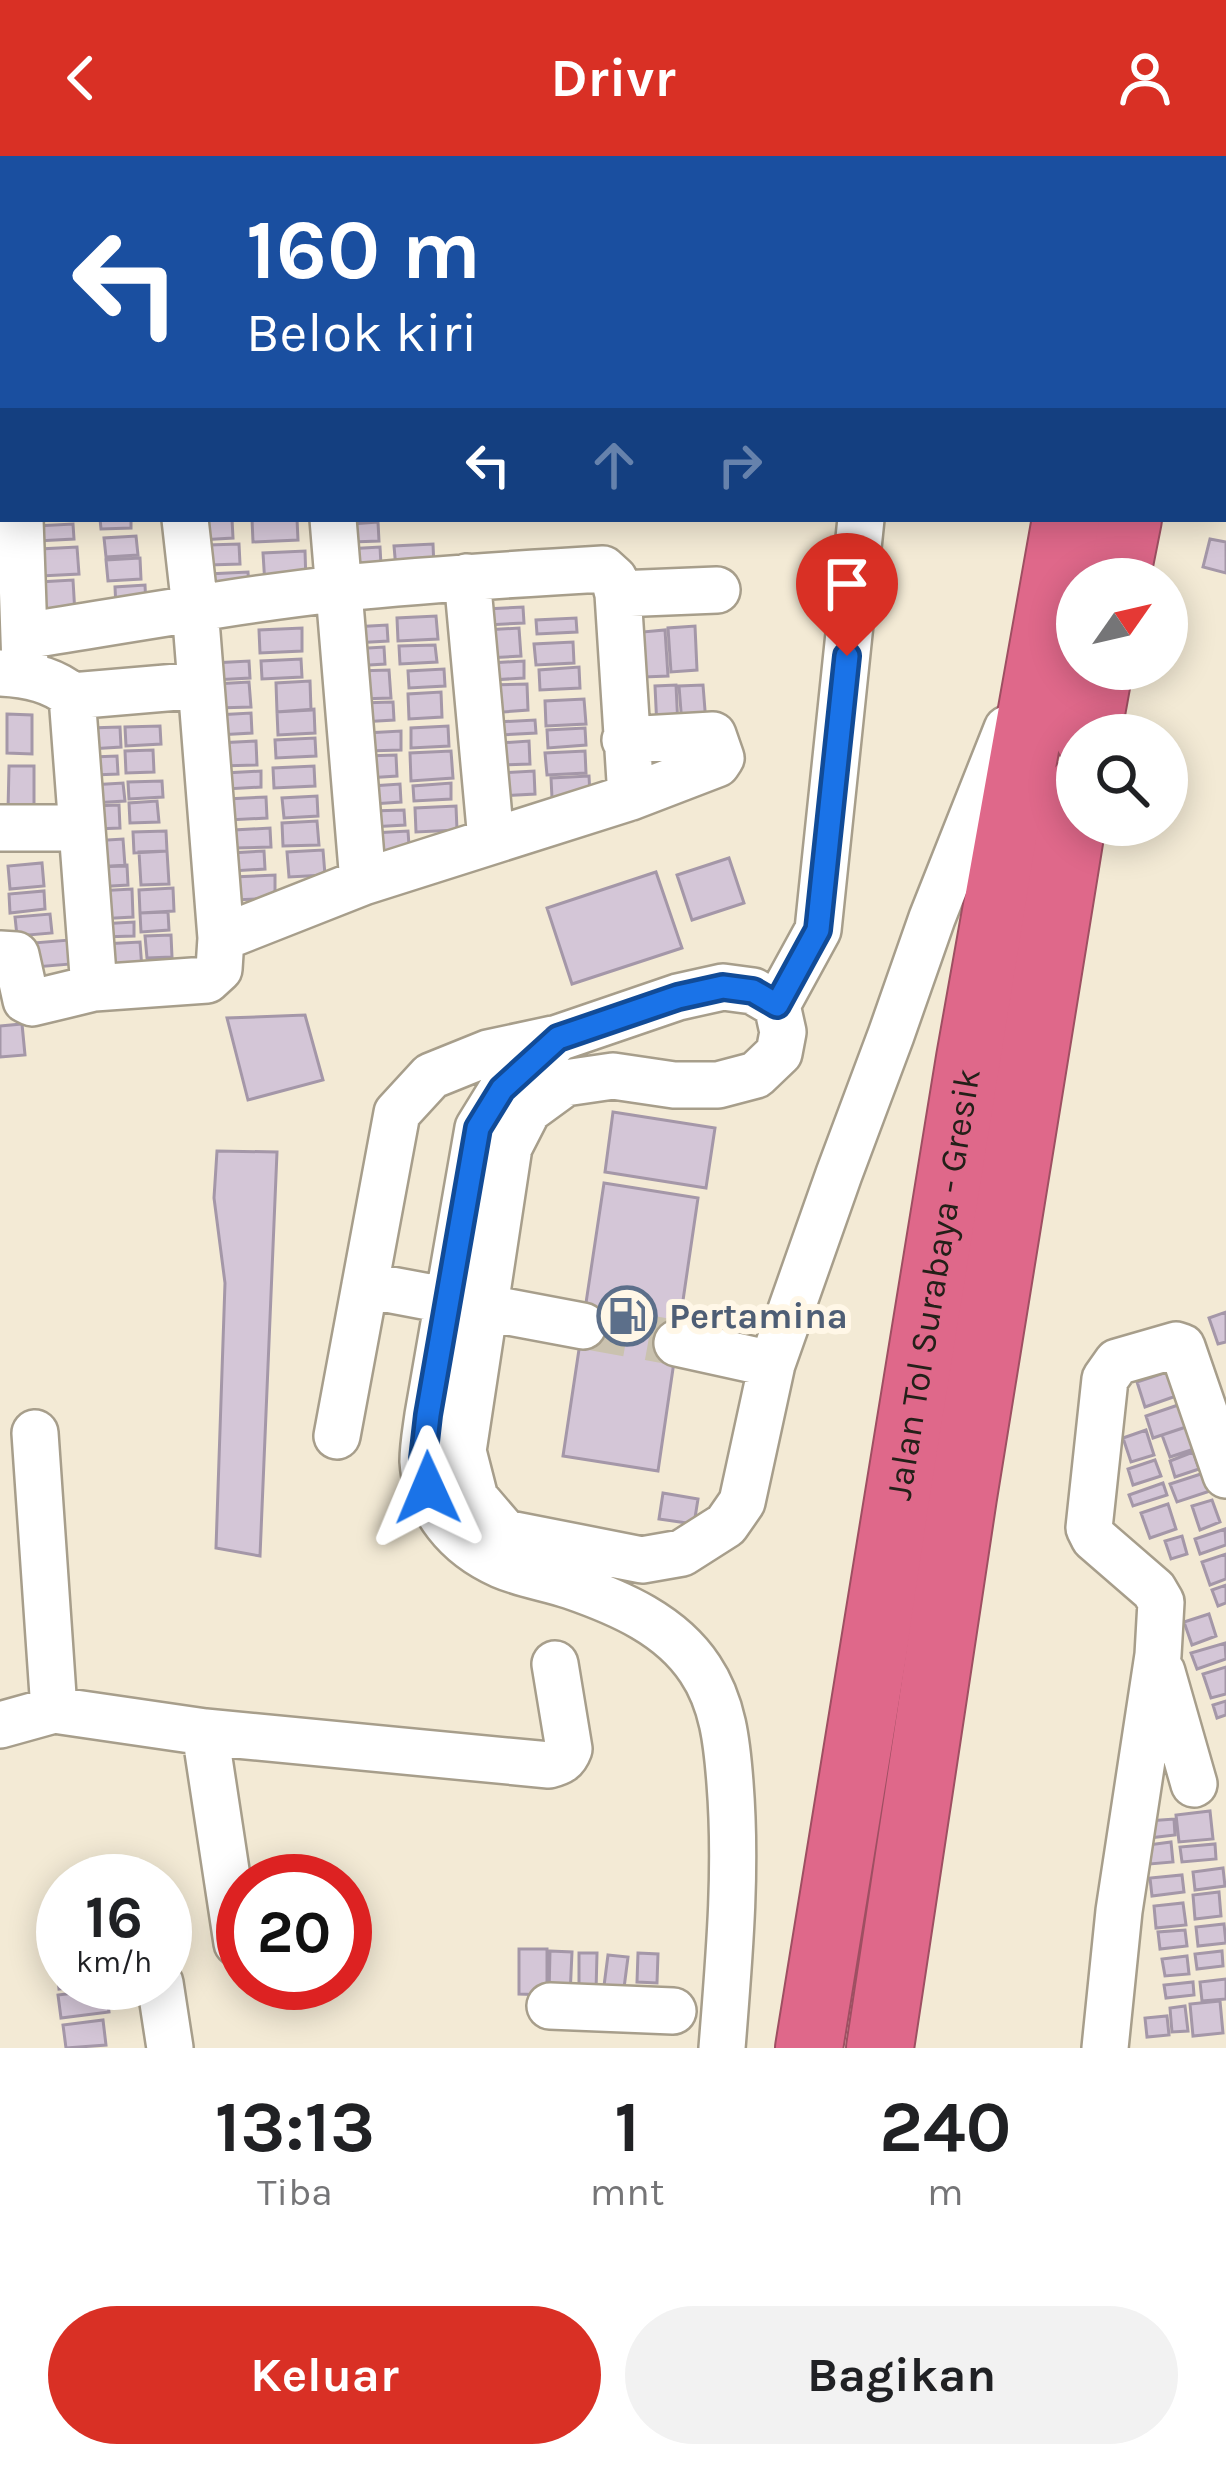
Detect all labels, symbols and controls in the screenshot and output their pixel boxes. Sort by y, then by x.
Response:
icon: back [48,45,114,111]
icon: person [1112,45,1178,111]
text: Drivr [550,46,676,110]
text: 160 m [246,201,481,299]
icon: left [48,204,204,360]
text: Belok kiri [246,301,477,365]
icon: left [455,432,521,498]
icon: ahead [581,432,647,498]
icon: right [707,432,773,498]
pin [796,533,898,656]
icon: arrive [814,551,880,617]
north arrow [1056,558,1188,690]
map controls [1056,558,1188,846]
button: search [1056,714,1188,846]
street label: Jalan Tol Surabaya - Gresik [877,1065,989,1503]
fuel station icon: Pertamina [596,1285,658,1347]
place label: Pertamina [669,1295,848,1337]
position arrow [365,1425,491,1551]
speed limit sign: 20 [216,1854,372,2010]
text: 16 [85,1882,143,1952]
text: km/h [76,1944,152,1980]
text: 13:13 [215,2085,375,2169]
text: 1 [614,2085,640,2169]
text: 240 [879,2085,1011,2169]
text: Tiba [257,2169,333,2215]
text: mnt [590,2169,665,2215]
text: m [927,2169,963,2215]
button: Keluar [48,2306,601,2444]
button: Bagikan [625,2306,1178,2444]

